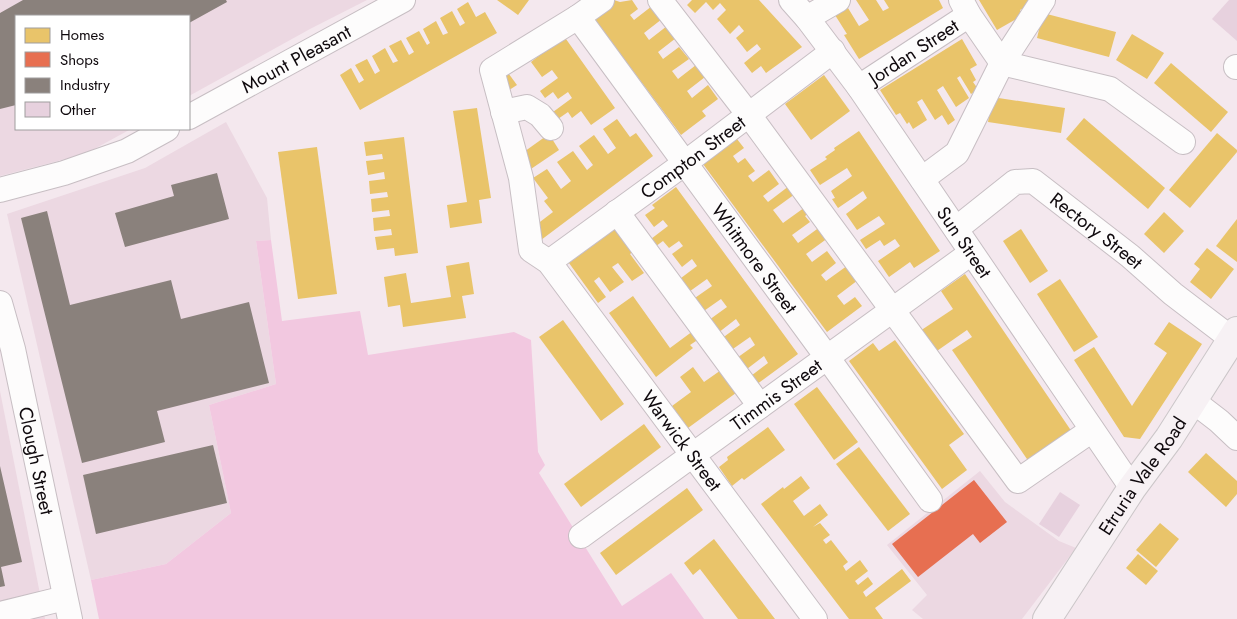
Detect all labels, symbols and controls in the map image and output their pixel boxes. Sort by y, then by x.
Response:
street label: Jordan Street [861,12,964,92]
legend [15,15,190,130]
street label: Mount Pleasant [236,17,356,99]
text: Homes [60,24,104,46]
text: Shops [60,49,99,71]
text: Industry [60,74,110,96]
text: Other [60,99,97,121]
street label: Compton Street [634,108,751,205]
street label: Rectory Street [1045,186,1149,275]
street label: Whitmore Street [705,198,804,319]
street label: Sun Street [930,201,999,284]
street label: Timmis Street [725,352,828,437]
street label: Warwick Street [635,384,729,497]
street label: Clough Street [12,404,61,518]
street label: Etruria Vale Road [1092,411,1193,540]

